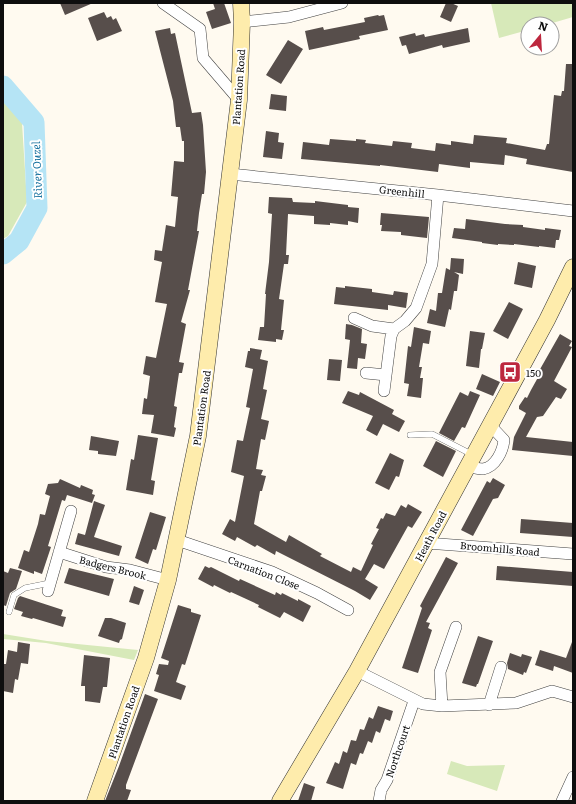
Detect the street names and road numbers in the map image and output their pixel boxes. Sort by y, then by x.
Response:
street label: Plantation Road [228,49,248,125]
street label: Greenhill [378,181,426,201]
street label: Plantation Road [188,369,214,447]
street label: Heath Road [410,508,450,564]
street label: Broomhills Road [460,537,540,559]
street label: Badgers Brook [78,551,149,583]
street label: Carnation Close [226,551,302,593]
street label: Plantation Road [104,684,142,760]
street label: Northcourt [381,723,413,779]

